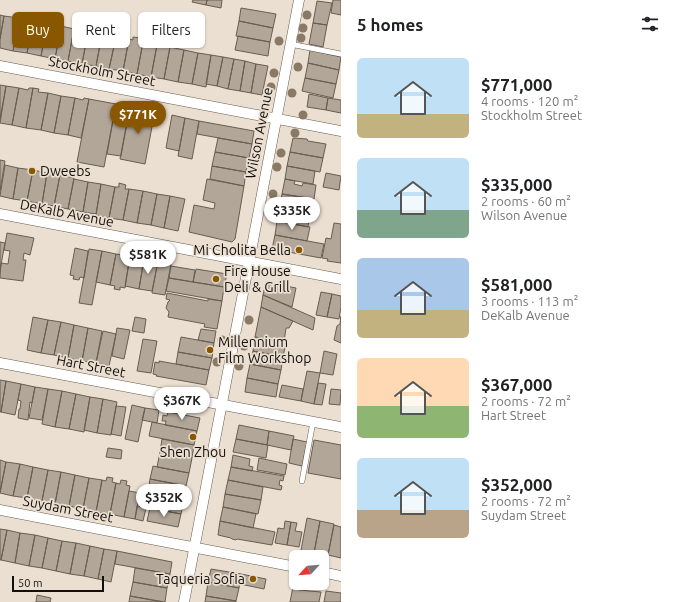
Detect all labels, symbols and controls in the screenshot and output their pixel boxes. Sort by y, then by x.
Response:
chip: Buy [12,12,64,48]
chip: Rent [72,12,130,48]
chip: Filters [138,12,205,48]
icon: filters [639,13,661,35]
text: 5 homes [357,15,423,34]
street label: Stockholm Street [47,53,157,89]
icon: home [389,74,437,122]
text: $771,000 [481,75,552,94]
street label: Wilson Avenue [242,86,276,180]
text: 4 rooms · 120 m² [481,94,578,108]
pin: $771K [110,101,166,135]
text: $771K [119,107,157,121]
text: Stockholm Street [481,108,582,122]
place label: Dweebs [40,163,90,179]
marker: Dweebs [27,166,37,176]
icon: home [389,174,437,222]
text: $335,000 [481,175,552,194]
text: 2 rooms · 60 m² [481,194,571,208]
street label: DeKalb Avenue [19,196,115,230]
pin: $335K [264,197,320,231]
text: $335K [273,203,311,217]
text: Wilson Avenue [481,208,567,222]
pin: $581K [120,241,176,275]
place label: Mi Cholita Bella [193,242,291,258]
marker: Mi Cholita Bella [294,245,304,255]
text: $581K [129,247,167,261]
place label: Fire House Deli & Grill [224,263,291,295]
marker: Fire House Deli & Grill [211,274,221,284]
icon: home [389,274,437,322]
text: $581,000 [481,275,552,294]
text: 3 rooms · 113 m² [481,294,578,308]
text: DeKalb Avenue [481,308,570,322]
place label: Millennium Film Workshop [218,334,311,366]
marker: Millennium Film Workshop [205,345,215,355]
street label: Hart Street [55,351,127,381]
icon: home [389,374,437,422]
text: $367,000 [481,375,552,394]
pin: $367K [154,387,210,421]
text: $367K [163,393,201,407]
text: 2 rooms · 72 m² [481,394,571,408]
text: Hart Street [481,408,546,422]
marker: Shen Zhou [188,432,198,442]
place label: Shen Zhou [160,444,226,460]
icon: home [389,474,437,522]
text: $352,000 [481,475,552,494]
pin: $352K [136,484,192,518]
text: $352K [145,490,183,504]
street label: Suydam Street [21,492,115,526]
text: 2 rooms · 72 m² [481,494,571,508]
text: Suydam Street [481,508,566,522]
north arrow [289,550,329,590]
map controls [289,550,329,590]
place label: Taqueria Sofia [156,571,245,587]
scale bar [12,574,104,593]
marker: Taqueria Sofia [248,574,258,584]
text: 50 m [18,577,42,589]

